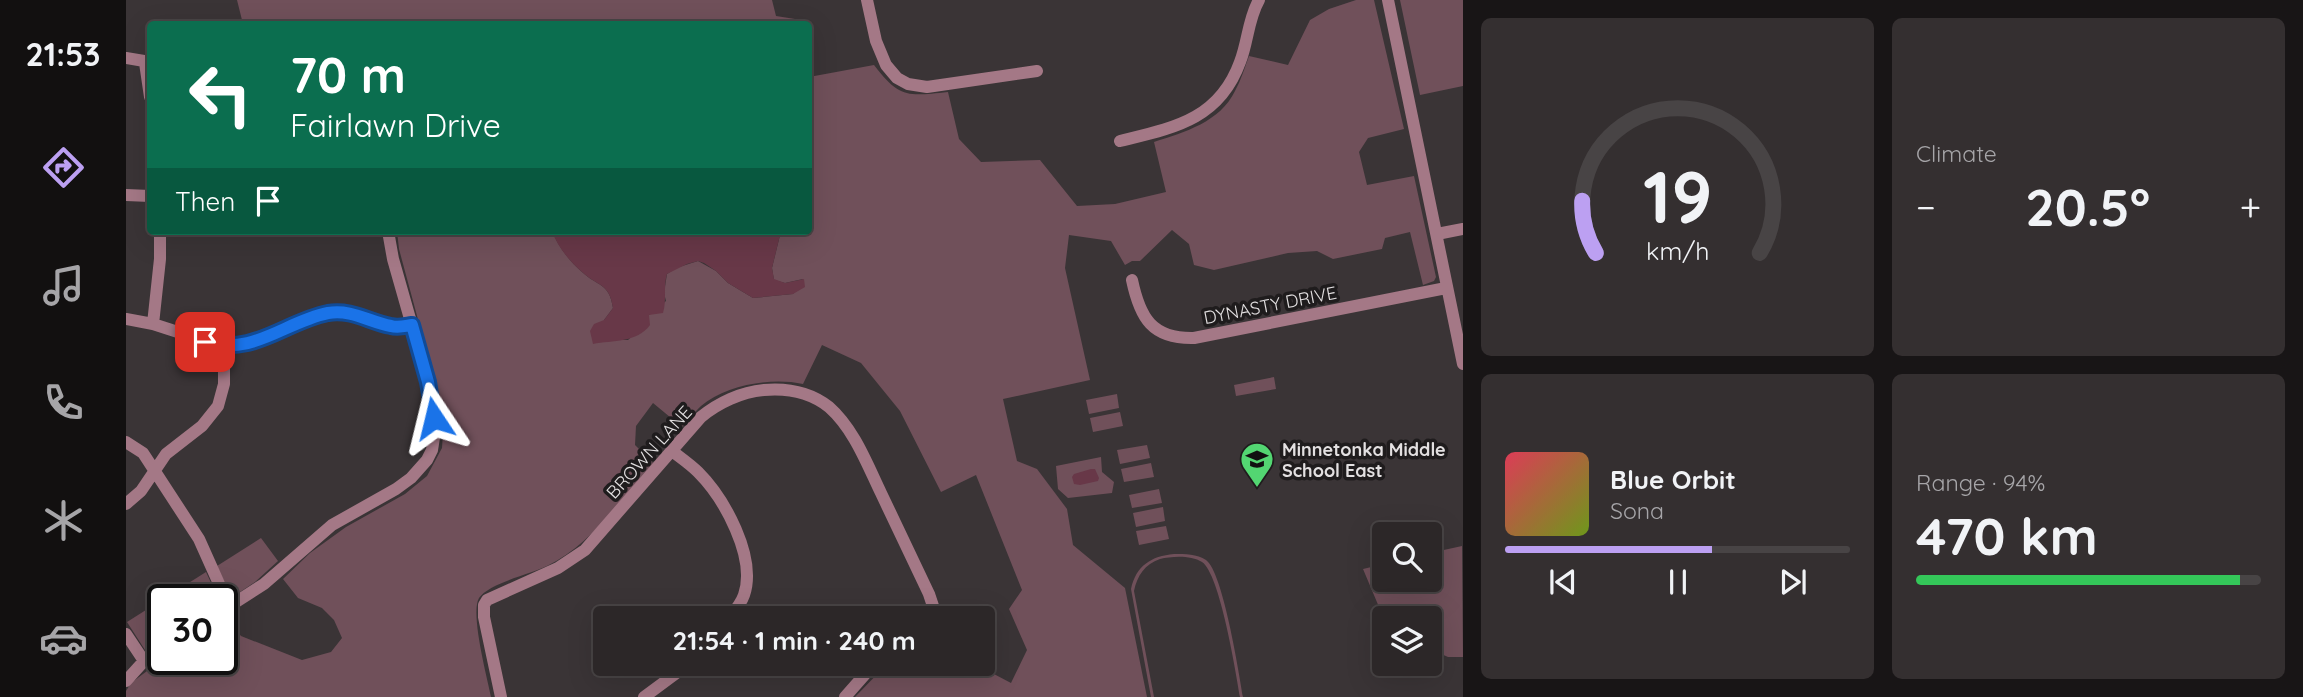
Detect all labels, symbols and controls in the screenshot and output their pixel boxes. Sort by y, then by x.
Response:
text: 21:53 [25,34,101,74]
text: 70 m [290,44,406,105]
icon: left [175,49,266,140]
text: Fairlawn Drive [290,105,501,145]
text: Climate [1916,139,1997,168]
icon: directions [39,143,88,192]
text: 19 [1643,150,1712,241]
text: 20.5° [2025,174,2150,239]
icon: arrive [249,182,287,220]
text: − [1916,183,1936,231]
text: + [2240,183,2261,231]
text: Then [175,185,235,218]
text: km/h [1646,235,1709,266]
icon: music [39,261,88,310]
street label: DYNASTY DRIVE [1201,281,1339,329]
pin [175,312,235,372]
icon: arrive [186,323,224,361]
icon: phone [39,378,88,427]
position arrow [397,381,471,455]
street label: BROWN LANE [601,401,697,503]
place label: Minnetonka Middle School East [1282,438,1446,482]
school or university icon: Minnetonka Middle School East [1238,440,1276,489]
text: Blue Orbit [1610,463,1736,496]
text: Range · 94% [1916,468,2045,497]
icon: climate [39,496,88,545]
text: Sona [1610,496,1664,525]
text: 470 km [1916,503,2098,568]
map controls [1372,522,1442,676]
button: search [1372,522,1442,592]
icon: previous [1544,563,1582,601]
icon: pause [1659,563,1697,601]
icon: next [1774,563,1812,601]
speed limit sign: 30 [147,584,238,675]
button: layers [1372,606,1442,676]
icon: car [39,614,88,663]
text: 21:54 · 1 min · 240 m [672,624,916,657]

